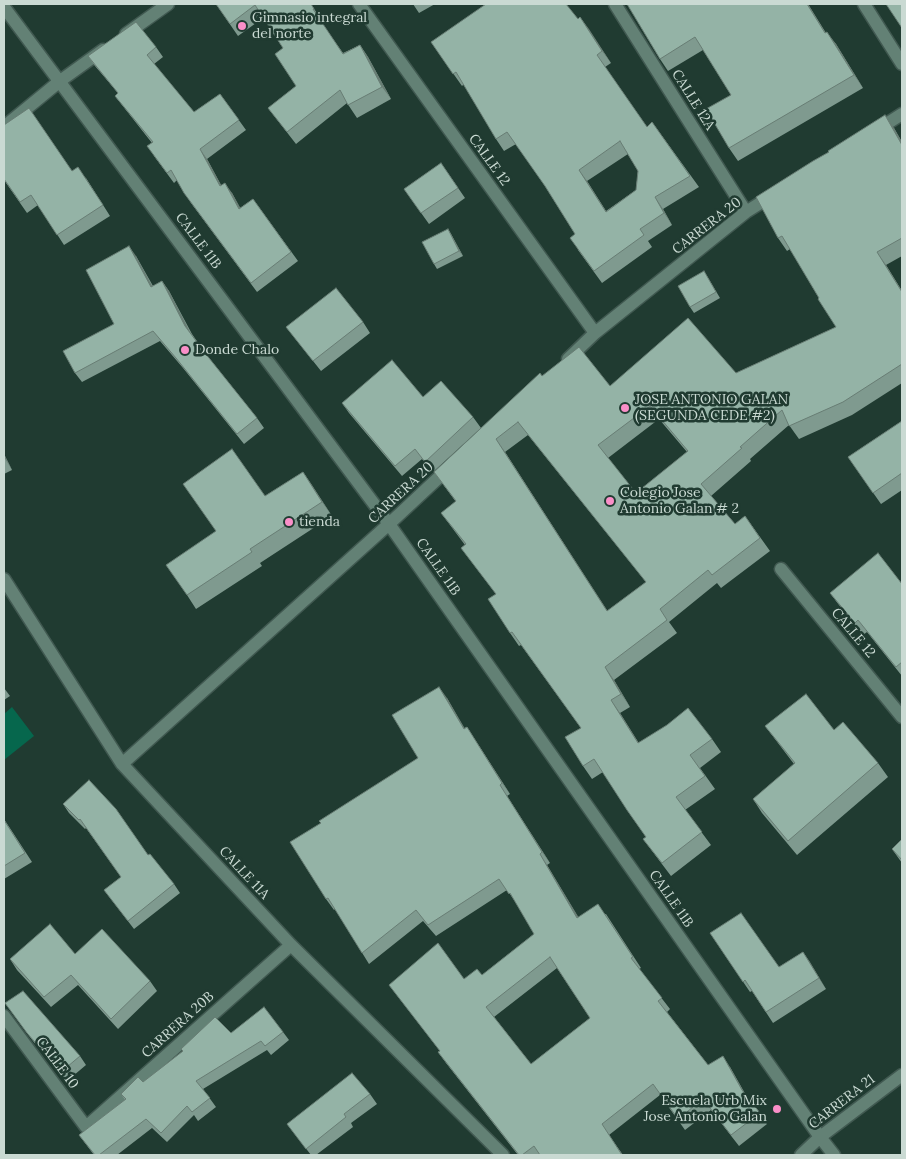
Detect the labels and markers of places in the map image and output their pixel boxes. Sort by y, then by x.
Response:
place label: Gimnasio integral del norte [252,10,367,42]
marker: Gimnasio integral del norte [236,20,248,32]
place label: Donde Chalo [195,342,279,358]
marker: Donde Chalo [179,344,191,356]
place label: JOSE ANTONIO GALAN (SEGUNDA CEDE #2) [635,392,788,424]
marker: JOSE ANTONIO GALAN (SEGUNDA CEDE #2) [619,402,631,414]
place label: Colegio Jose Antonio Galan # 2 [620,485,739,518]
marker: Colegio Jose Antonio Galan # 2 [604,495,616,507]
place label: tienda [299,514,340,530]
marker: tienda [283,516,295,528]
place label: Escuela Urb Mix Jose Antonio Galan [643,1093,767,1126]
marker: Escuela Urb Mix Jose Antonio Galan [771,1103,783,1115]

